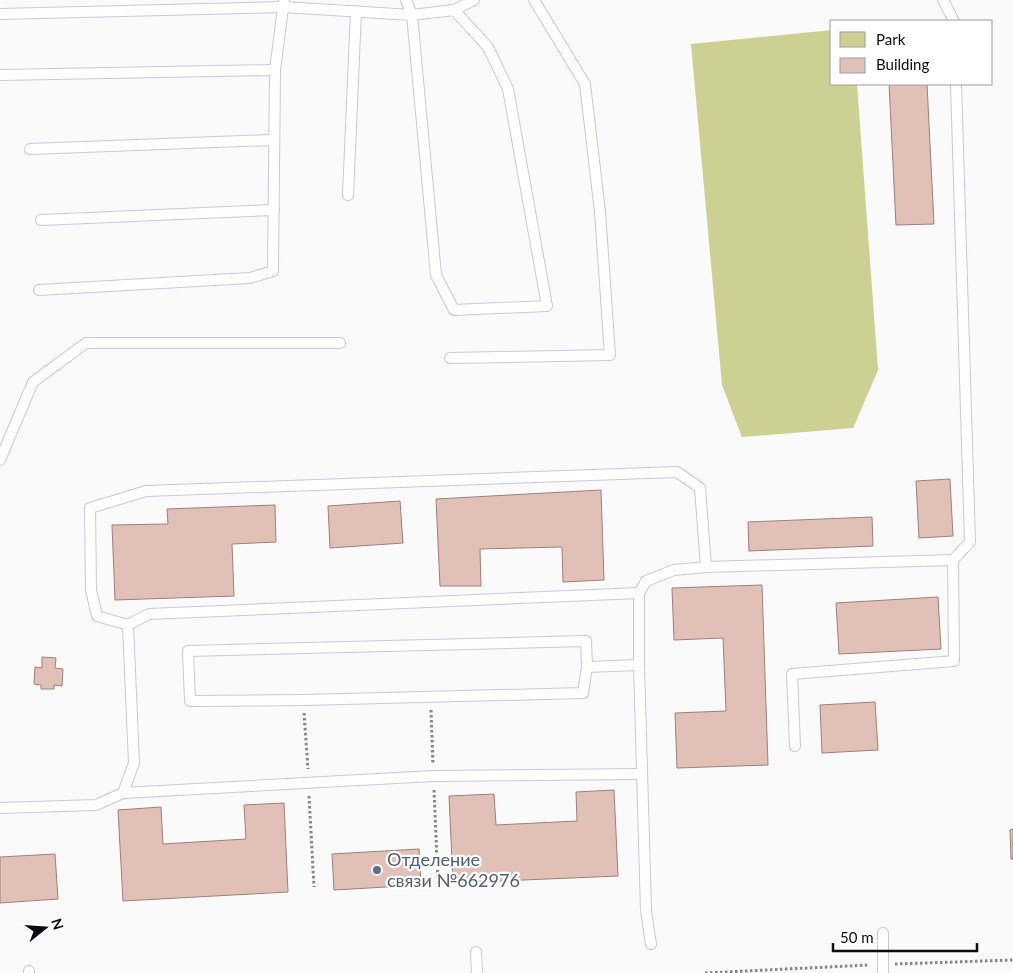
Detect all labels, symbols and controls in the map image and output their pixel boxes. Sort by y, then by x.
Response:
legend [830,20,993,85]
text: Park [876,30,906,48]
text: Building [876,55,929,73]
place label: Отделение связи №662976 [387,848,520,891]
marker: Отделение связи №662976 [371,864,383,876]
north arrow [20,903,70,953]
text: N [48,916,68,932]
scale bar [833,920,977,952]
text: 50 m [840,928,874,946]

